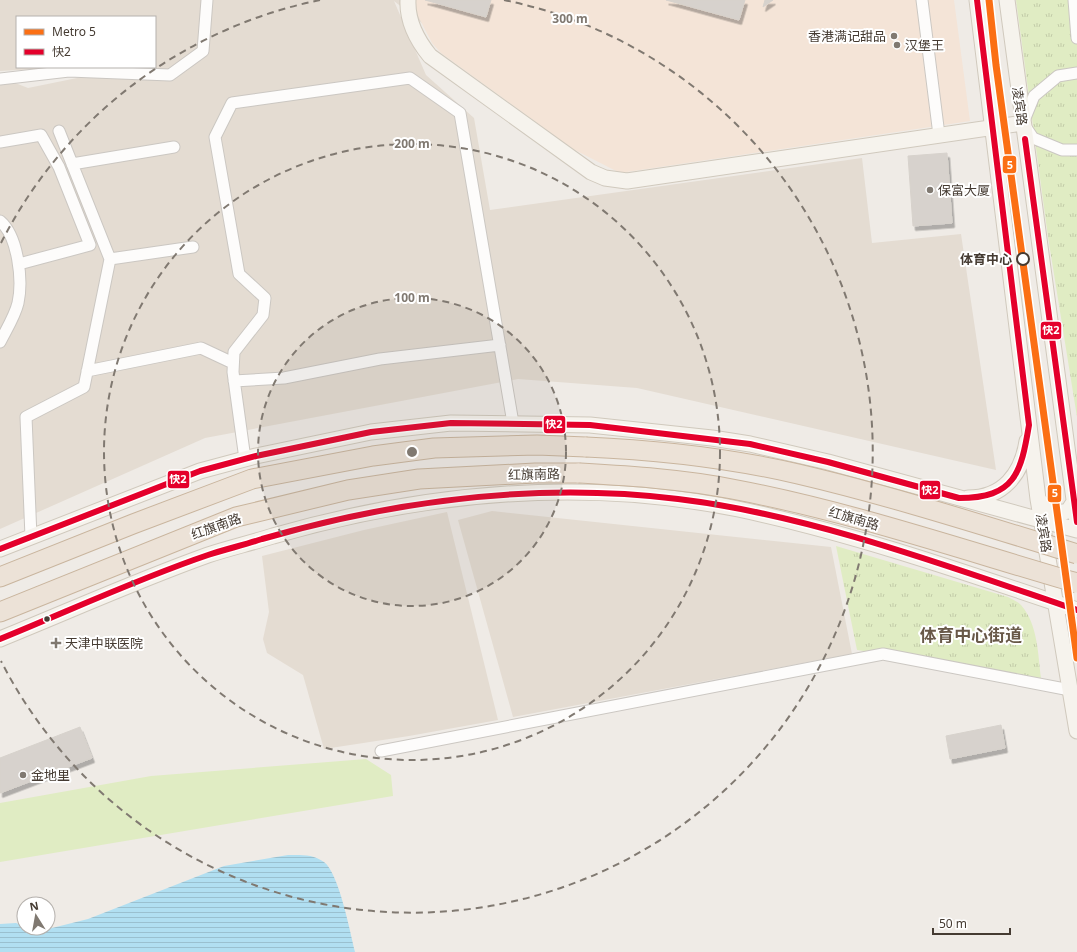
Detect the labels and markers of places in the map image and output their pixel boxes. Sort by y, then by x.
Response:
place label: 香港满记甜品 [808,27,886,45]
marker: 香港满记甜品 [889,31,899,41]
place label: 汉堡王 [905,36,944,54]
marker: 汉堡王 [892,40,902,50]
place label: 保富大厦 [938,181,990,199]
marker: 保富大厦 [925,185,935,195]
place label: 体育中心 [960,250,1012,268]
marker: 体育中心 [1016,252,1030,266]
centre of rings [405,445,419,459]
unlabelled marker [42,614,52,624]
place label: 天津中联医院 [65,634,143,652]
marker: 天津中联医院 [50,637,62,649]
place label: 金地里 [31,766,70,784]
marker: 金地里 [18,770,28,780]

